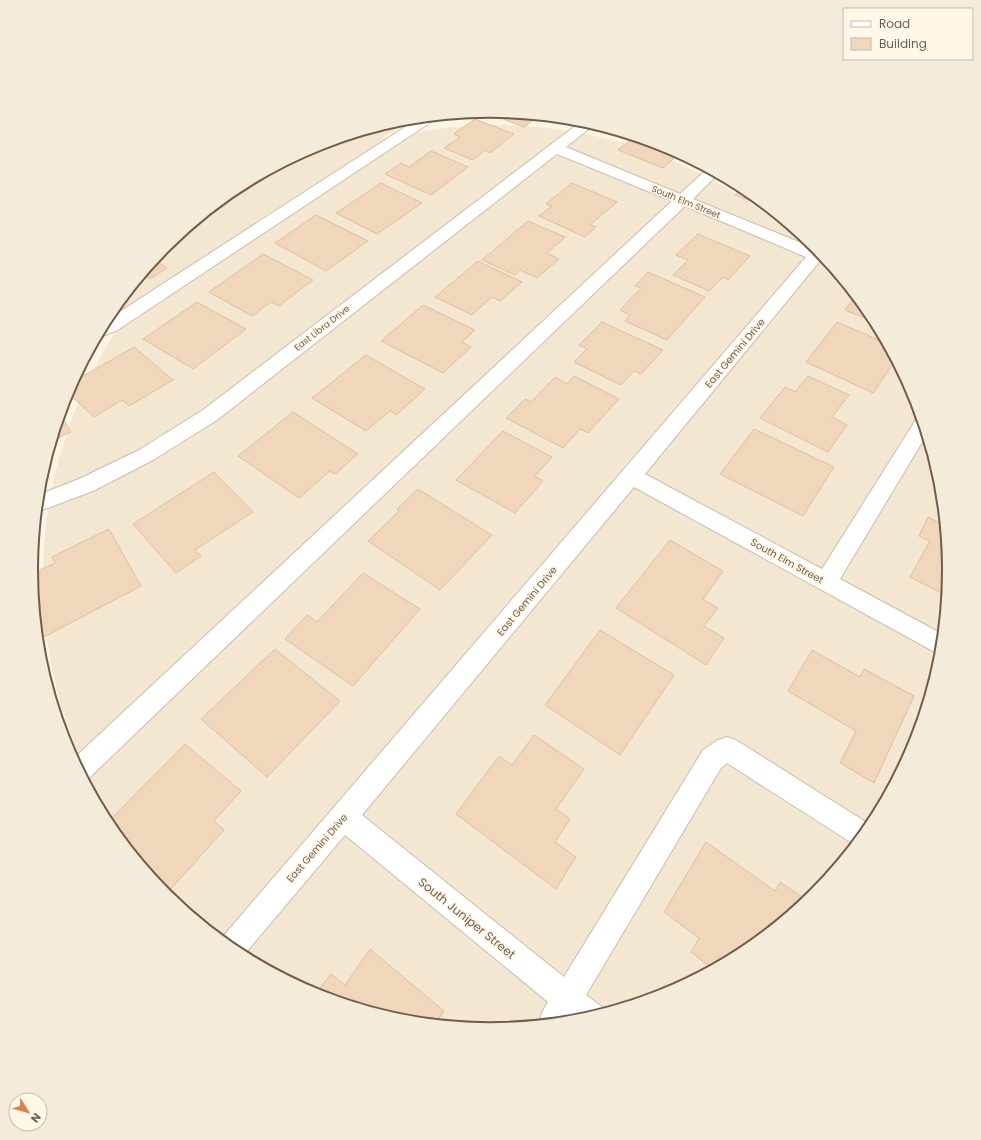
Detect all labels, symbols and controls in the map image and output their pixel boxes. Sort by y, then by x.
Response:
legend [843,8,973,60]
text: Road [879,15,910,32]
text: Building [879,35,927,52]
street label: South Elm Street [650,183,722,221]
street label: East Libra Drive [292,302,353,354]
street label: East Gemini Drive [701,315,769,391]
street label: South Elm Street [748,535,826,587]
street label: East Gemini Drive [493,563,561,639]
street label: East Gemini Drive [283,810,351,886]
street label: South Juniper Street [415,873,519,963]
north arrow [8,1092,48,1132]
text: N [27,1110,45,1126]

